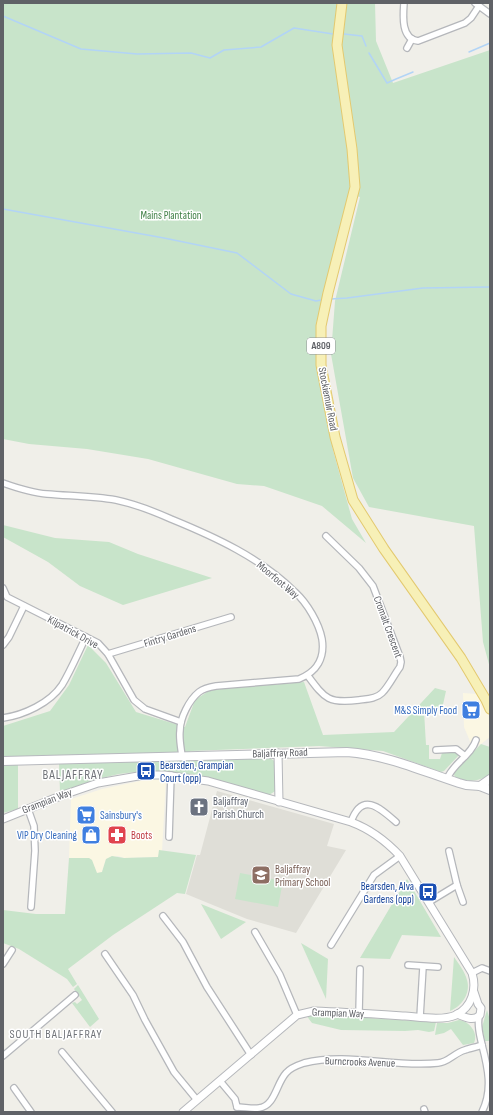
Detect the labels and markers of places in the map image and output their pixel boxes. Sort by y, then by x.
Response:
supermarket icon: M&S Simply Food [460,699,482,721]
place label: M&S Simply Food [394,704,457,717]
place label: Bearsden, Grampian Court (opp) [160,759,234,785]
bus stop icon: Bearsden, Grampian Court (opp) [135,760,157,782]
place label: Baljaffray Parish Church [213,795,264,821]
church icon: Baljaffray Parish Church [188,796,210,818]
supermarket icon: Sainsbury's [75,804,97,826]
place label: Sainsbury's [100,809,142,822]
shop icon: VIP Dry Cleaning [80,824,102,846]
pharmacy icon: Boots [106,824,128,846]
place label: VIP Dry Cleaning [17,829,78,842]
place label: Boots [131,829,152,842]
place label: Baljaffray Primary School [275,863,330,889]
school or university icon: Baljaffray Primary School [250,864,272,886]
place label: Bearsden, Alva Gardens (opp) [361,880,414,906]
bus stop icon: Bearsden, Alva Gardens (opp) [417,881,439,903]

